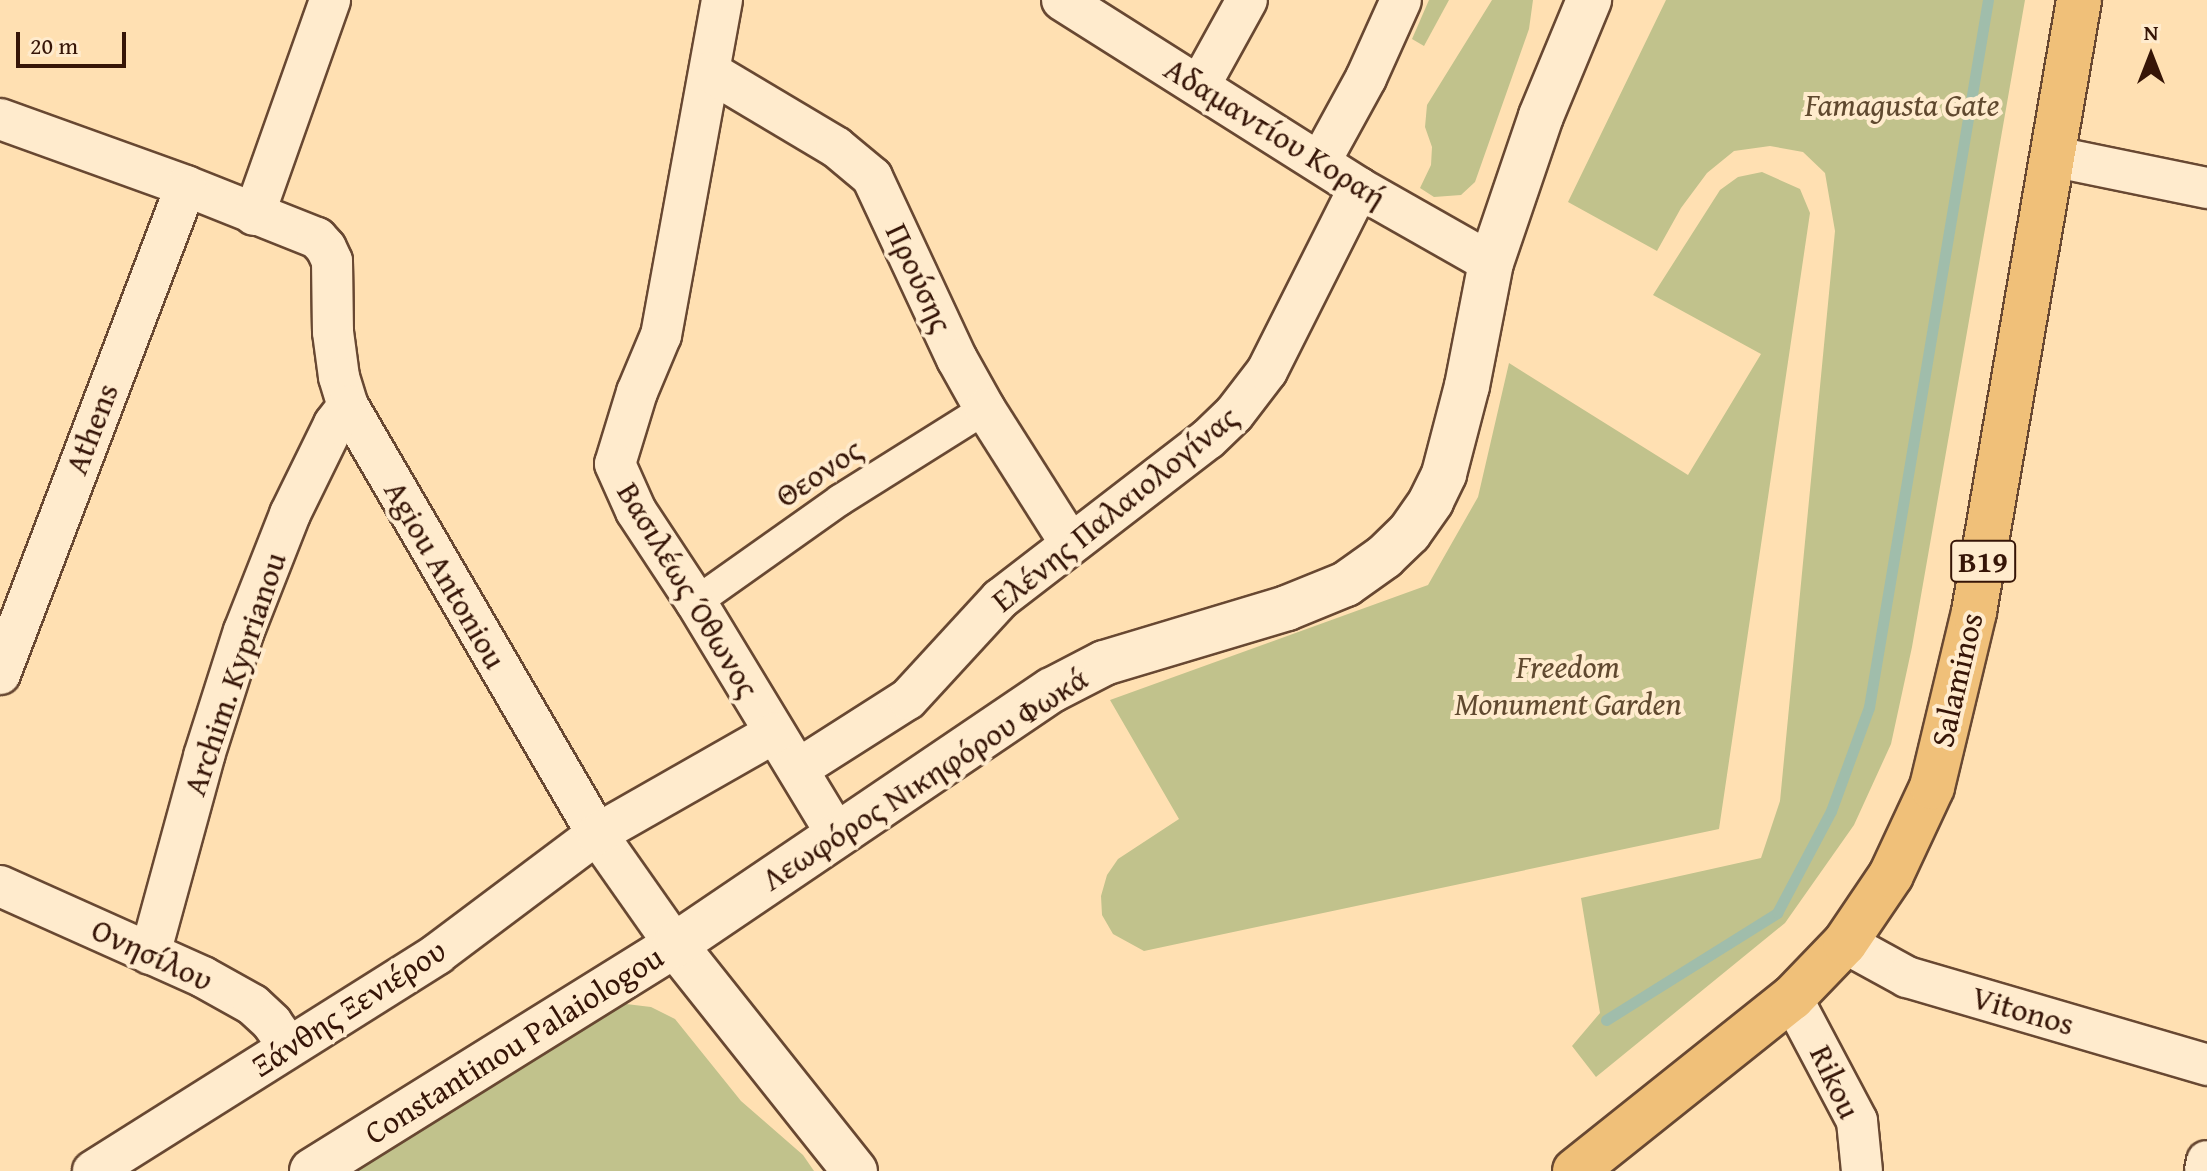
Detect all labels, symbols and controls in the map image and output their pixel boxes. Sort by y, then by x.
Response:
scale bar [20,16,130,66]
north arrow [2111,16,2191,96]
text: N [2144,16,2158,48]
text: 20 m [30,28,78,63]
street label: Αδαμαντίου Κοραή [1157,49,1393,217]
park label: Famagusta Gate [1805,86,1999,124]
street label: Προύσης [877,217,961,339]
street label: Athens [57,378,127,480]
street label: Ελένης Παλαιολογίνας [984,398,1246,620]
street label: Θεονος [768,430,870,516]
street label: Agiou Antoniou [376,474,514,676]
street label: Βασιλέως Όθωνος [609,476,767,704]
road number: B19 [1949,535,2017,587]
street label: Archim. Kyprianou [175,547,295,801]
street label: Salaminos [1923,609,1991,751]
park label: Freedom Monument Garden [1454,649,1682,724]
street label: Λεωφόρος Νικηφόρου Φωκά [755,659,1095,899]
street label: Ονησίλου [85,910,219,1000]
street label: Ξάνθης Ξενιέρου [245,931,453,1085]
street label: Constantinou Palaiologou [358,937,670,1153]
street label: Vitonos [1967,978,2079,1044]
street label: Rikou [1801,1039,1869,1125]

